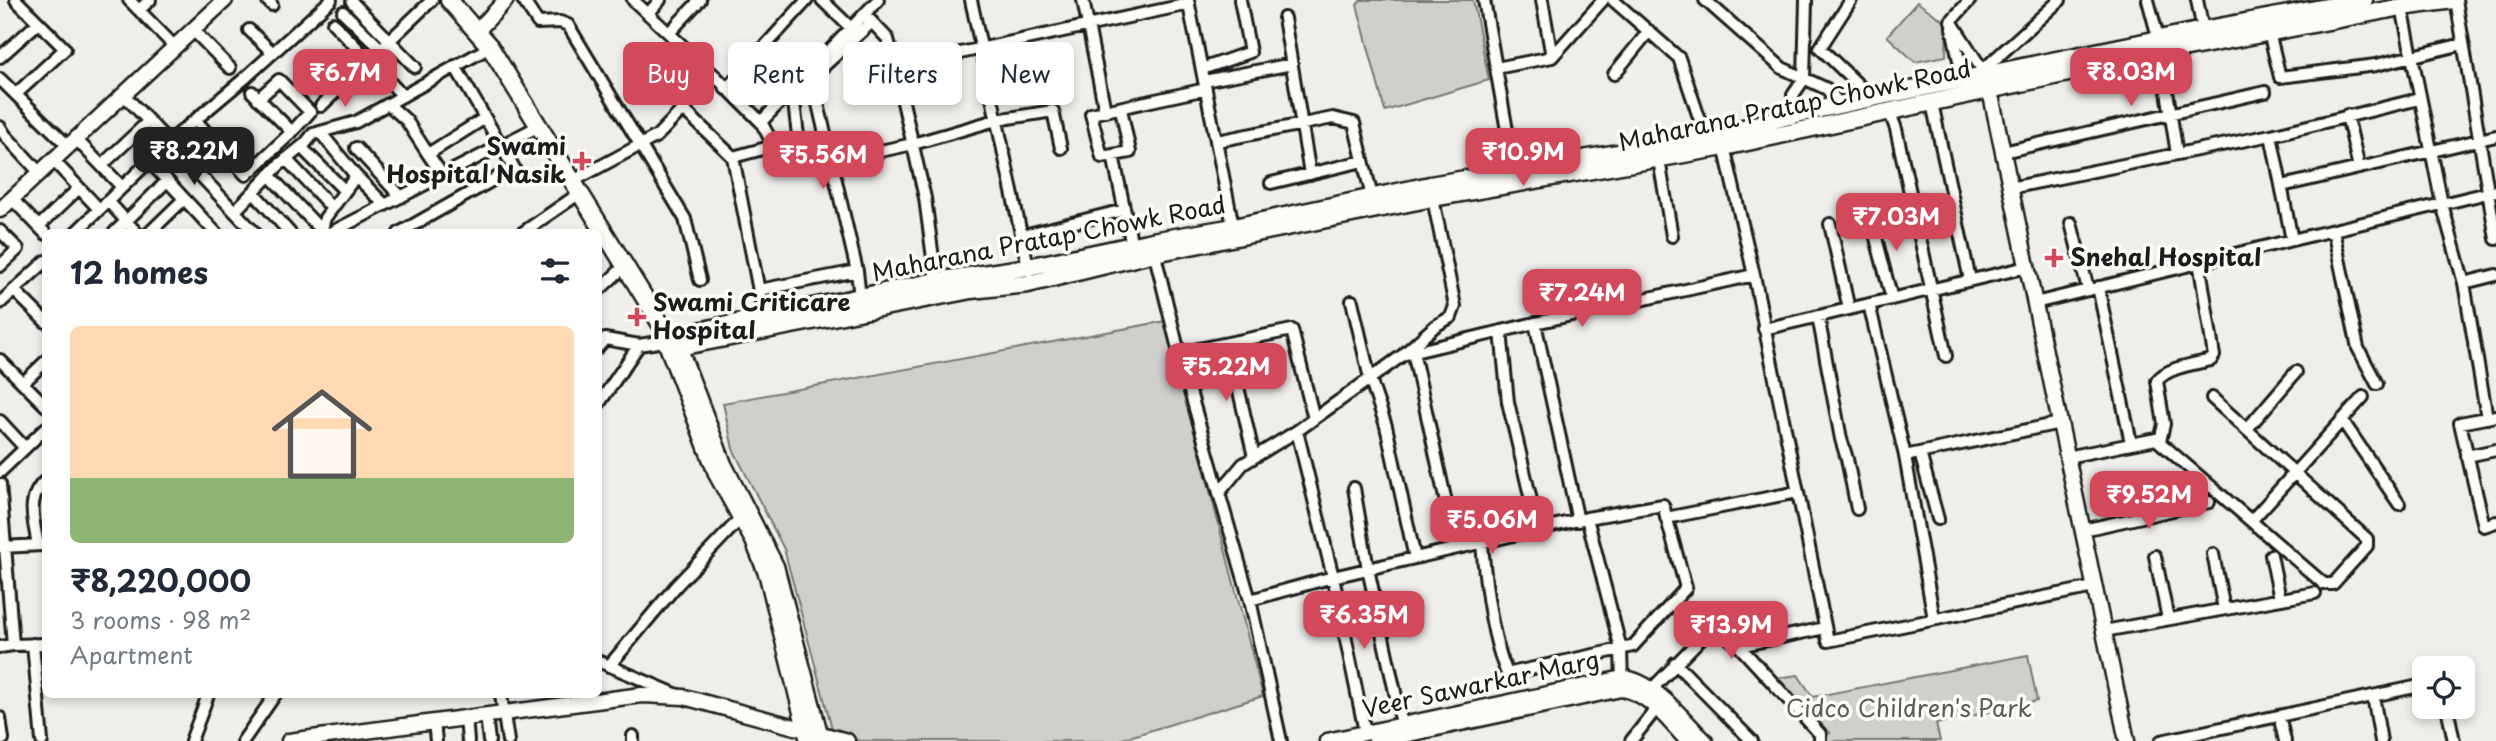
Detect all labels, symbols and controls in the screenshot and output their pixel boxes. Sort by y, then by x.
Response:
chip: Buy [623,42,714,105]
chip: Rent [728,42,829,105]
chip: Filters [843,42,962,105]
chip: New [976,42,1074,105]
pin: ₹8.03M [2074,48,2188,108]
street label: Maharana Pratap Chowk Road [1615,49,1974,159]
pin: ₹6.7M [296,50,394,109]
text: ₹8.03M [2086,53,2176,88]
text: ₹6.7M [309,54,381,89]
place label: Swami Hospital Nasik [387,127,566,191]
pin: ₹8.22M [137,128,251,187]
pin: ₹10.9M [1466,128,1580,188]
text: ₹8.22M [149,132,239,167]
pin: ₹5.56M [766,132,880,191]
text: ₹10.9M [1481,133,1565,168]
text: ₹5.56M [779,136,867,171]
marker: Swami Hospital Nasik [572,151,592,171]
street label: Maharana Pratap Chowk Road [869,185,1229,289]
pin: ₹7.03M [1839,194,1953,253]
text: ₹7.03M [1852,198,1940,233]
place label: Snehal Hospital [2070,238,2261,274]
marker: Snehal Hospital [2044,248,2064,268]
text: 12 homes [70,249,208,294]
icon: filters [536,252,574,290]
pin: ₹7.24M [1525,270,1639,329]
text: ₹7.24M [1539,274,1625,309]
place label: Swami Criticare Hospital [653,283,851,347]
marker: Swami Criticare Hospital [627,307,647,327]
pin: ₹5.22M [1169,344,1283,403]
text: ₹5.22M [1182,348,1270,383]
icon: home [259,371,385,497]
pin: ₹9.52M [2092,472,2206,531]
text: ₹9.52M [2106,476,2192,511]
pin: ₹5.06M [1435,496,1549,556]
text: ₹5.06M [1446,501,1538,536]
text: ₹8,220,000 [70,557,251,602]
pin: ₹6.35M [1307,592,1421,651]
text: ₹6.35M [1319,596,1409,631]
text: 3 rooms · 98 m² [70,602,251,637]
pin: ₹13.9M [1674,602,1788,661]
text: ₹13.9M [1690,606,1772,641]
text: Apartment [70,637,193,672]
street label: Veer Sawarkar Marg [1359,640,1602,726]
map controls [2412,656,2475,719]
button: locate [2412,656,2475,719]
park label: Cidco Children's Park [1786,689,2032,725]

